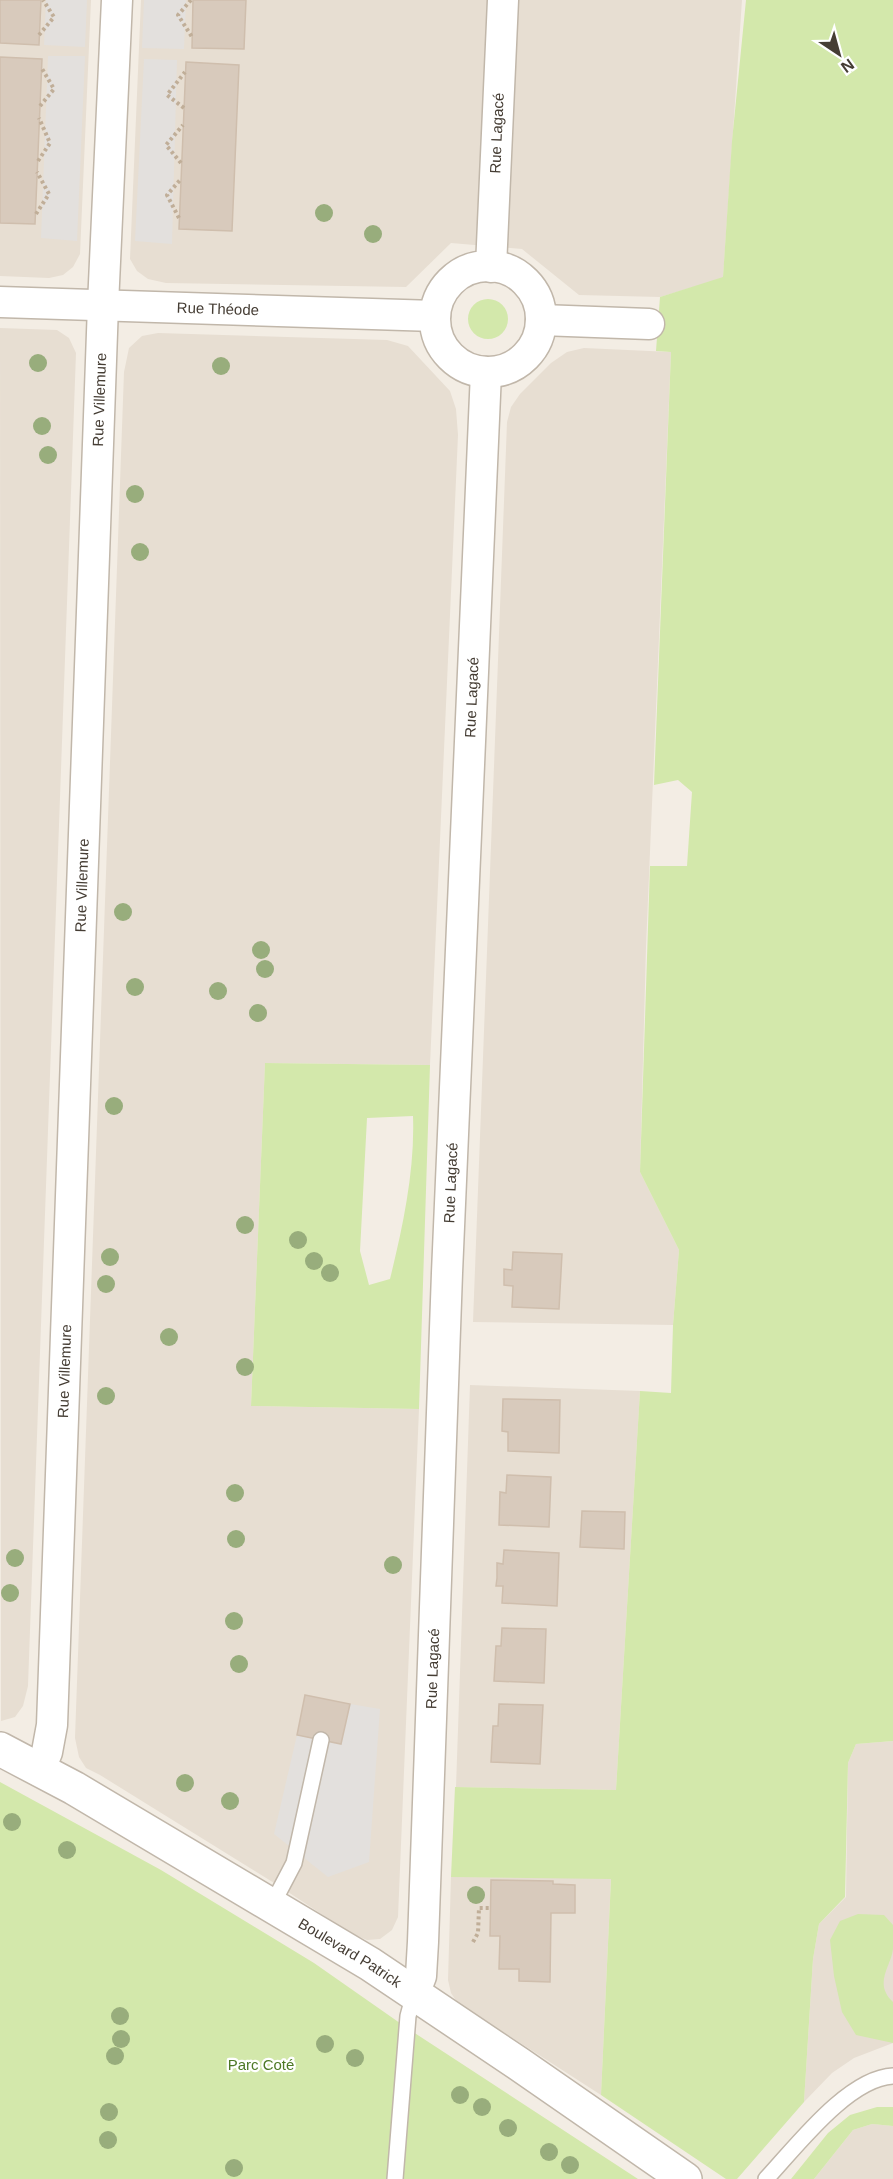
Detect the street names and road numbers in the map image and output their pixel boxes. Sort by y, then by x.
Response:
street label: Rue Lagacé [486,92,507,174]
street label: Rue Théode [176,299,259,318]
street label: Rue Villemure [89,352,109,447]
street label: Rue Lagacé [461,657,482,738]
street label: Rue Villemure [71,838,92,933]
street label: Rue Lagacé [440,1142,461,1224]
street label: Rue Villemure [54,1324,74,1418]
street label: Rue Lagacé [422,1628,442,1709]
street label: Boulevard Patrick [296,1914,405,1991]

